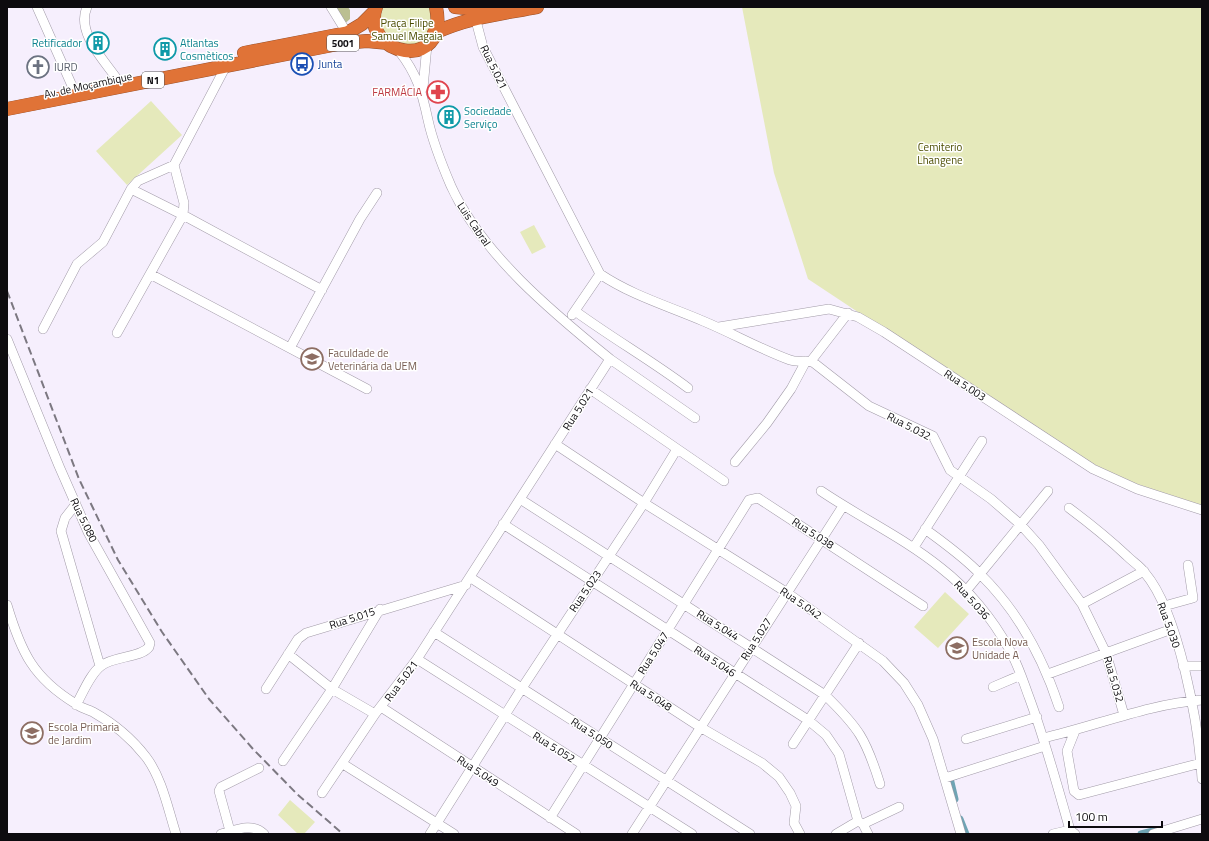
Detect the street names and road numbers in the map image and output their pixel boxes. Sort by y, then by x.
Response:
road number: 5001 [327,35,359,51]
street label: Rua 5.021 [476,42,512,92]
street label: Av. de Moçambique [42,68,134,102]
road number: N1 [142,72,164,88]
street label: Luis Cabral [453,199,495,249]
street label: Rua 5.003 [941,365,989,405]
street label: Rua 5.021 [559,385,597,433]
street label: Rua 5.032 [884,408,934,444]
street label: Rua 5.080 [66,495,102,545]
street label: Rua 5.038 [789,513,837,553]
street label: Rua 5.023 [565,567,605,615]
street label: Rua 5.036 [950,577,994,623]
street label: Rua 5.042 [777,583,825,623]
street label: Rua 5.030 [1153,600,1185,650]
street label: Rua 5.015 [327,603,377,633]
street label: Rua 5.044 [694,606,742,644]
street label: Rua 5.027 [737,615,775,663]
street label: Rua 5.047 [634,629,672,677]
street label: Rua 5.046 [691,641,739,681]
street label: Rua 5.032 [1100,654,1128,704]
street label: Rua 5.021 [380,657,422,705]
street label: Rua 5.048 [627,675,675,715]
street label: Rua 5.050 [568,713,616,753]
street label: Rua 5.052 [530,728,578,766]
street label: Rua 5.049 [454,751,502,791]

